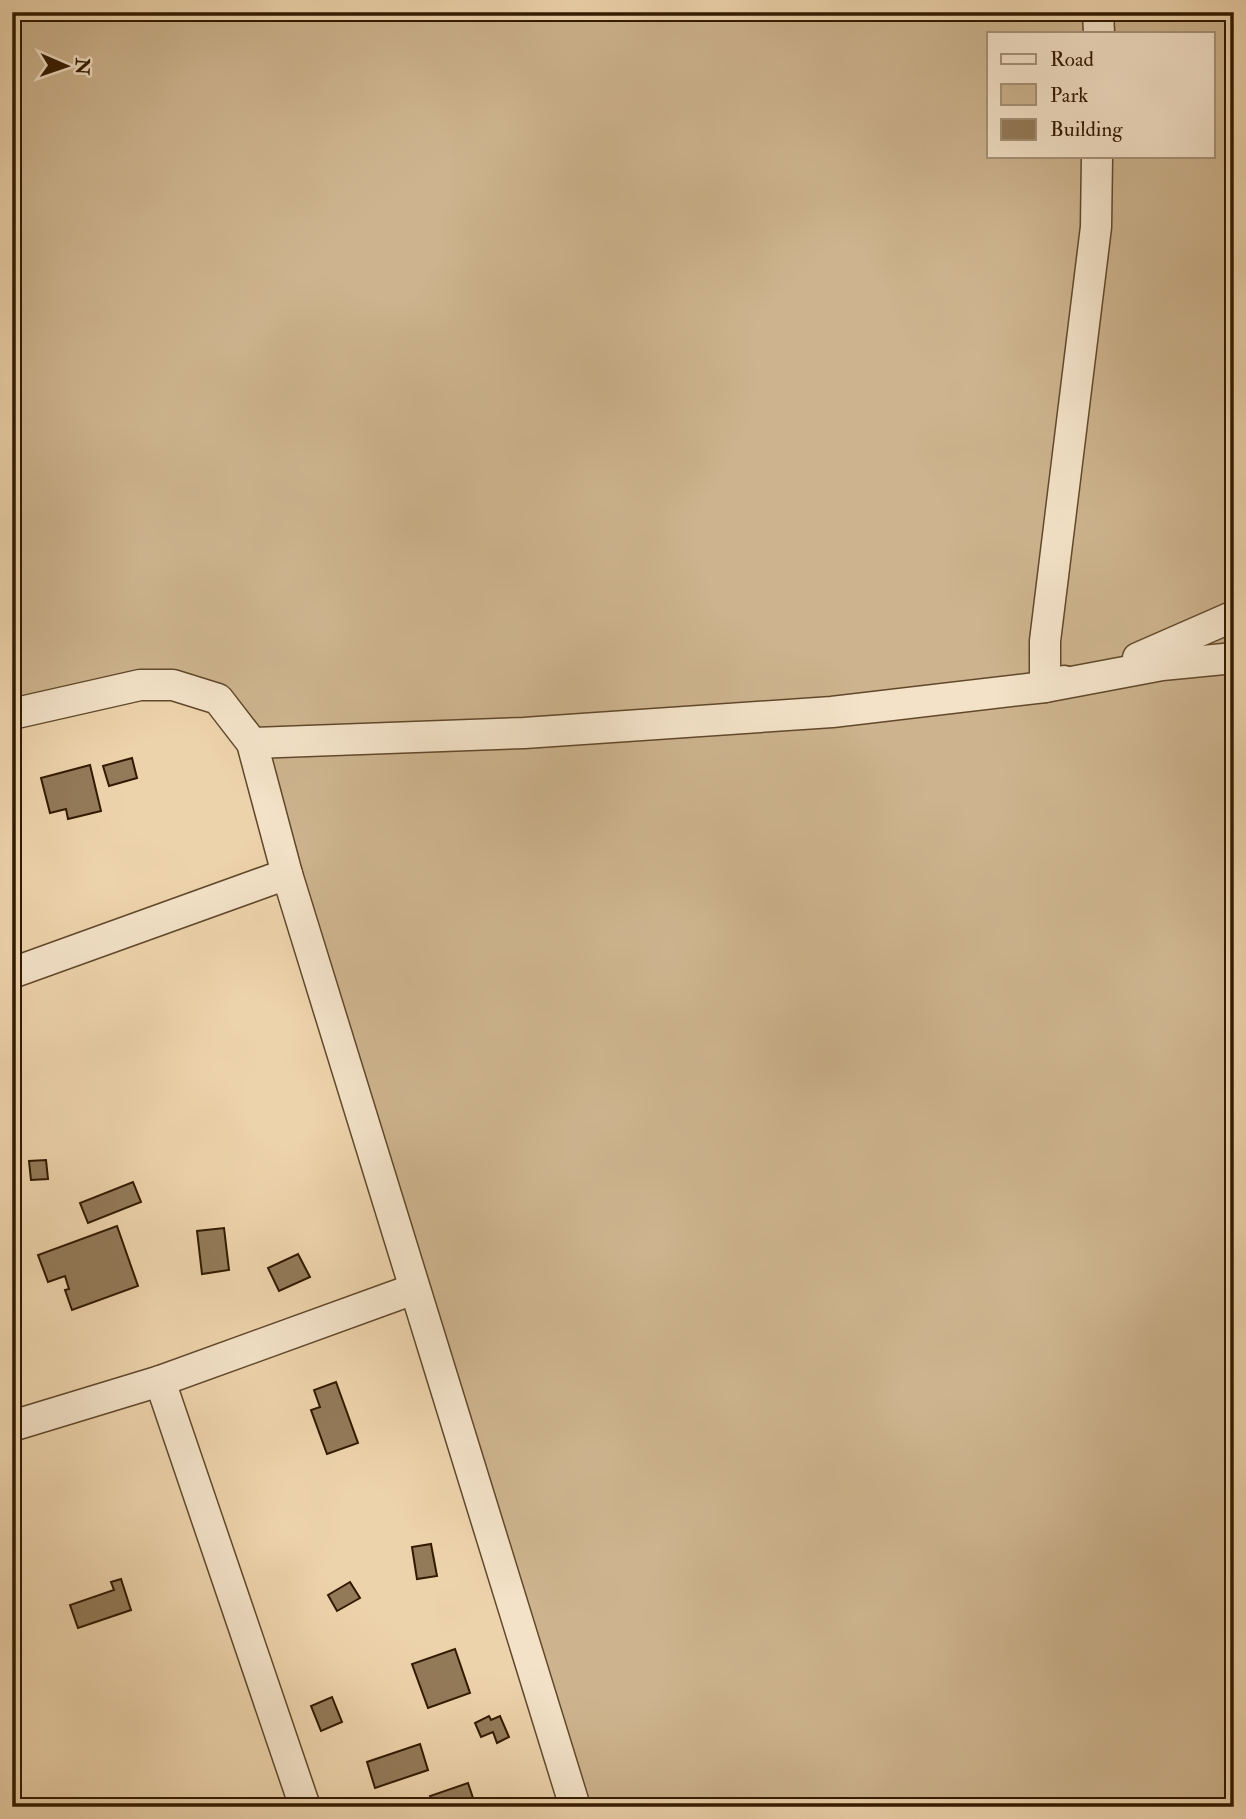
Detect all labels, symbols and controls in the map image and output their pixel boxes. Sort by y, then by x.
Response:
north arrow [32,32,102,102]
legend [987,32,1214,158]
text: Road [1050,46,1095,73]
text: N [70,57,94,76]
text: Park [1050,82,1088,109]
text: Building [1050,116,1123,143]

